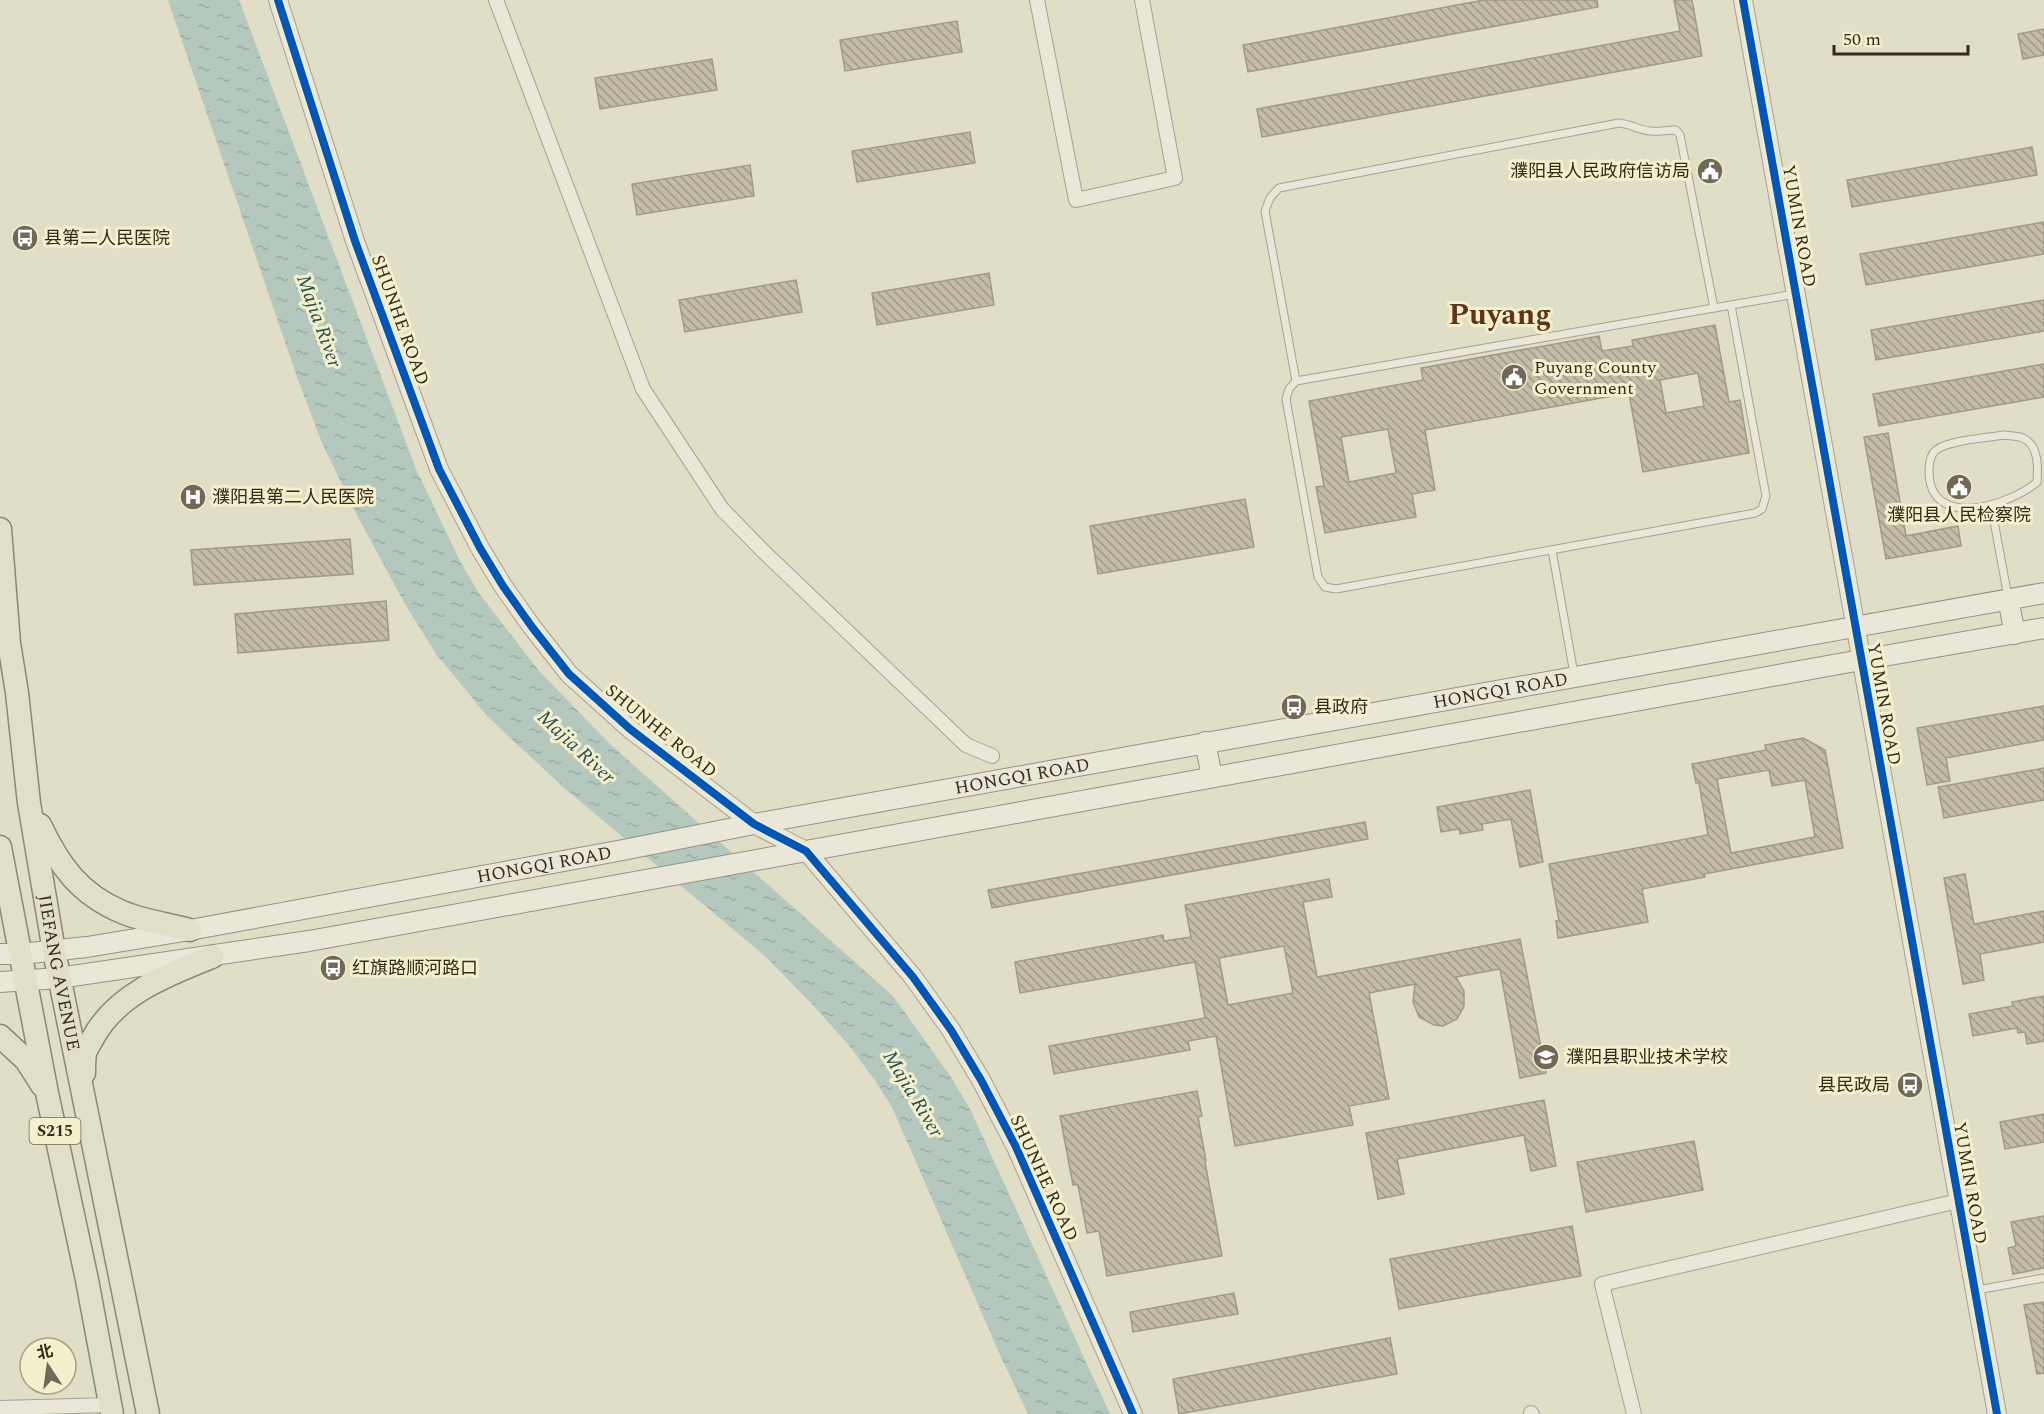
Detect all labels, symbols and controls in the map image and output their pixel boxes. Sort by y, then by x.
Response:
scale bar [1834,18,1968,56]
text: 50 m [1843,26,1881,53]
public building icon: 濮阳县人民政府信访局 [1695,156,1725,186]
place label: 濮阳县人民政府信访局 [1510,158,1690,185]
street label: YUMIN ROAD [1775,163,1823,289]
bus stop icon: 县第二人民医院 [10,223,40,253]
place label: 县第二人民医院 [44,225,170,252]
street label: SHUNHE ROAD [364,251,436,389]
water label: Majia River [288,270,350,373]
district label: Puyang [1449,292,1551,338]
place label: Puyang County Government [1534,354,1657,402]
public building icon: Puyang County Government [1499,362,1529,392]
public building icon: 濮阳县人民检察院 [1944,472,1974,502]
hospital icon: 濮阳县第二人民医院 [178,482,208,512]
place label: 濮阳县第二人民医院 [212,484,374,511]
place label: 濮阳县人民检察院 [1887,502,2031,529]
street label: YUMIN ROAD [1860,641,1908,767]
street label: HONGQI ROAD [1431,665,1570,716]
street label: SHUNHE ROAD [599,677,723,785]
bus stop icon: 县政府 [1279,692,1309,722]
place label: 县政府 [1314,694,1368,721]
water label: Majia River [530,703,623,792]
street label: HONGQI ROAD [952,751,1092,801]
street label: HONGQI ROAD [475,839,614,890]
street label: JIEFANG AVENUE [31,892,87,1053]
bus stop icon: 红旗路顺河路口 [318,953,348,983]
place label: 红旗路顺河路口 [352,955,478,982]
school or university icon: 濮阳县职业技术学校 [1531,1042,1561,1072]
place label: 濮阳县职业技术学校 [1566,1044,1728,1071]
water label: Majia River [875,1045,951,1144]
bus stop icon: 县民政局 [1895,1070,1925,1100]
place label: 县民政局 [1818,1072,1890,1099]
street label: SHUNHE ROAD [1003,1110,1085,1246]
road number: S215 [29,1118,80,1144]
street label: YUMIN ROAD [1946,1120,1994,1246]
north arrow [18,1336,78,1396]
text: 北 [34,1339,55,1366]

